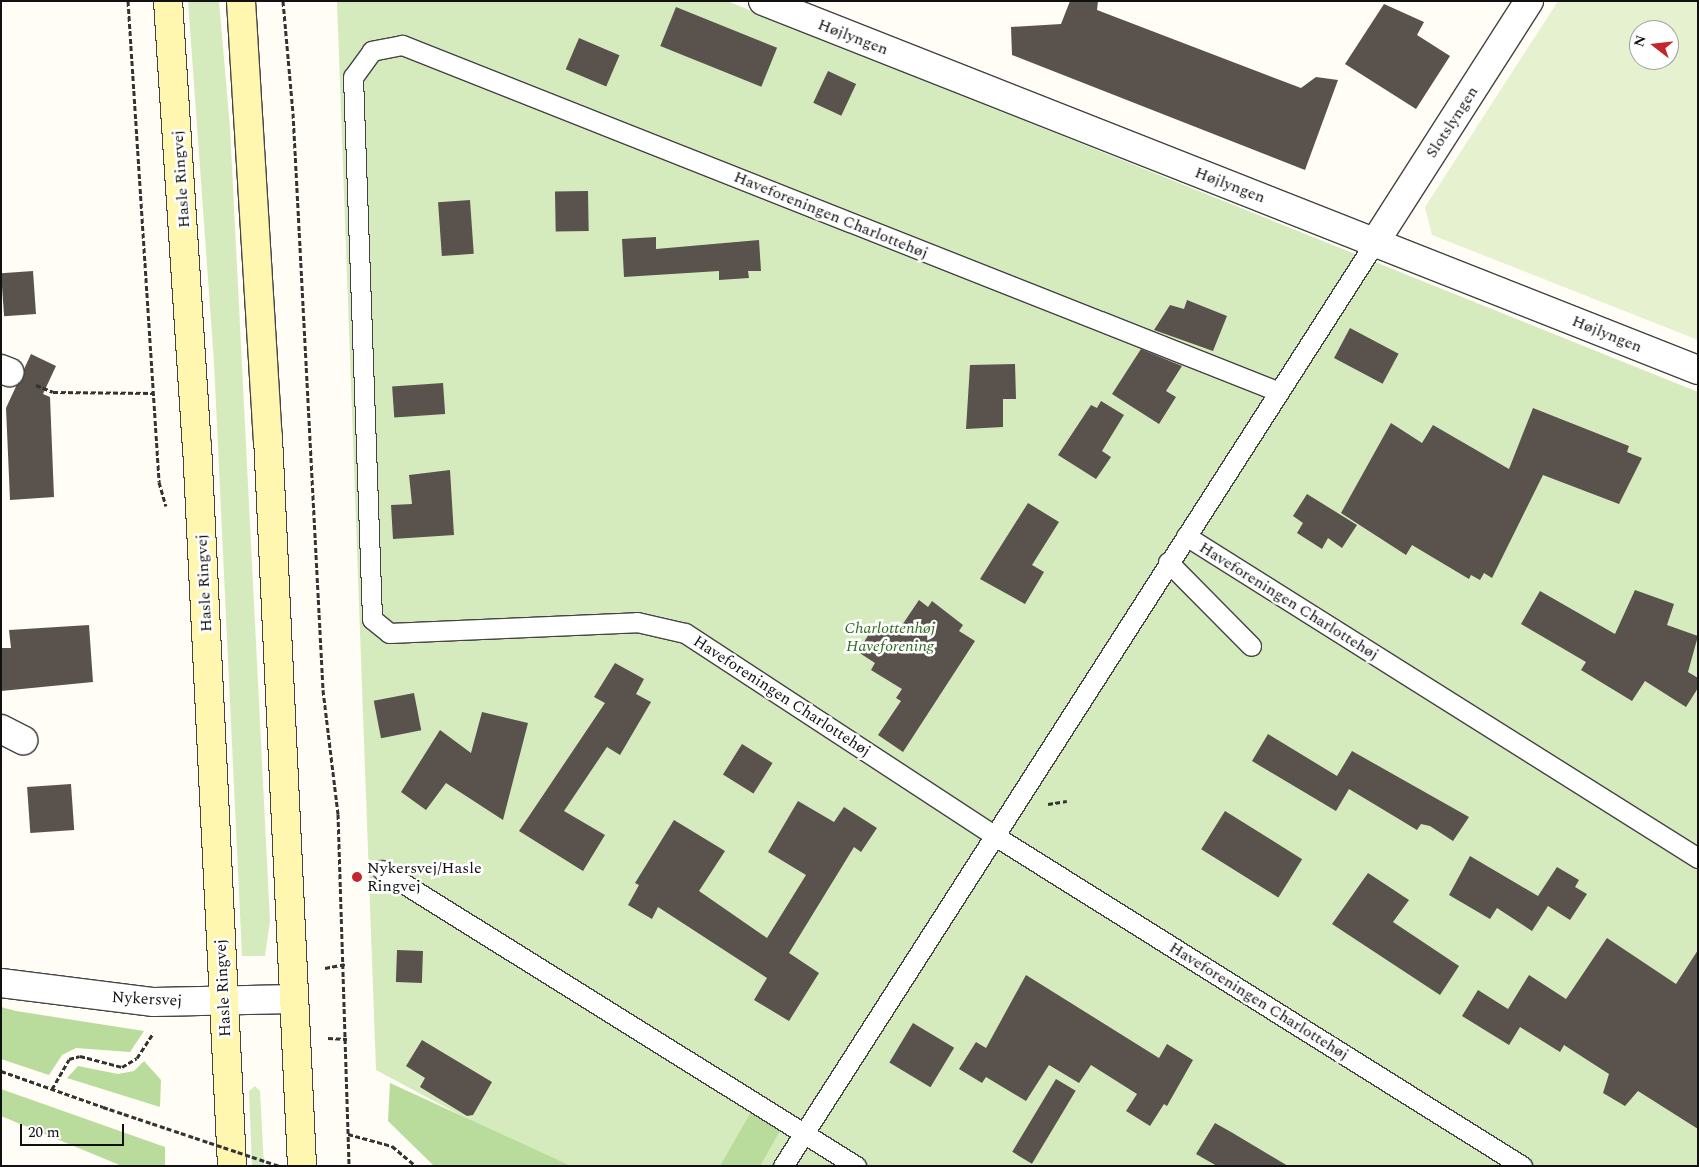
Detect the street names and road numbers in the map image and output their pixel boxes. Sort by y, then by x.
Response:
street label: Højlyngen [815,15,891,59]
street label: Slotslyngen [1422,83,1482,161]
street label: Hasle Ringvej [168,129,194,229]
street label: Højlyngen [1192,163,1268,207]
street label: Haveforeningen Charlottehøj [731,167,931,263]
street label: Højlyngen [1569,311,1645,357]
street label: Hasle Ringvej [192,533,216,633]
street label: Haveforeningen Charlottehøj [1196,538,1382,664]
street label: Haveforeningen Charlottehøj [690,631,874,761]
street label: Hasle Ringvej [211,938,235,1038]
street label: Haveforeningen Charlottehøj [1166,938,1352,1064]
street label: Nykersvej [111,988,183,1010]

